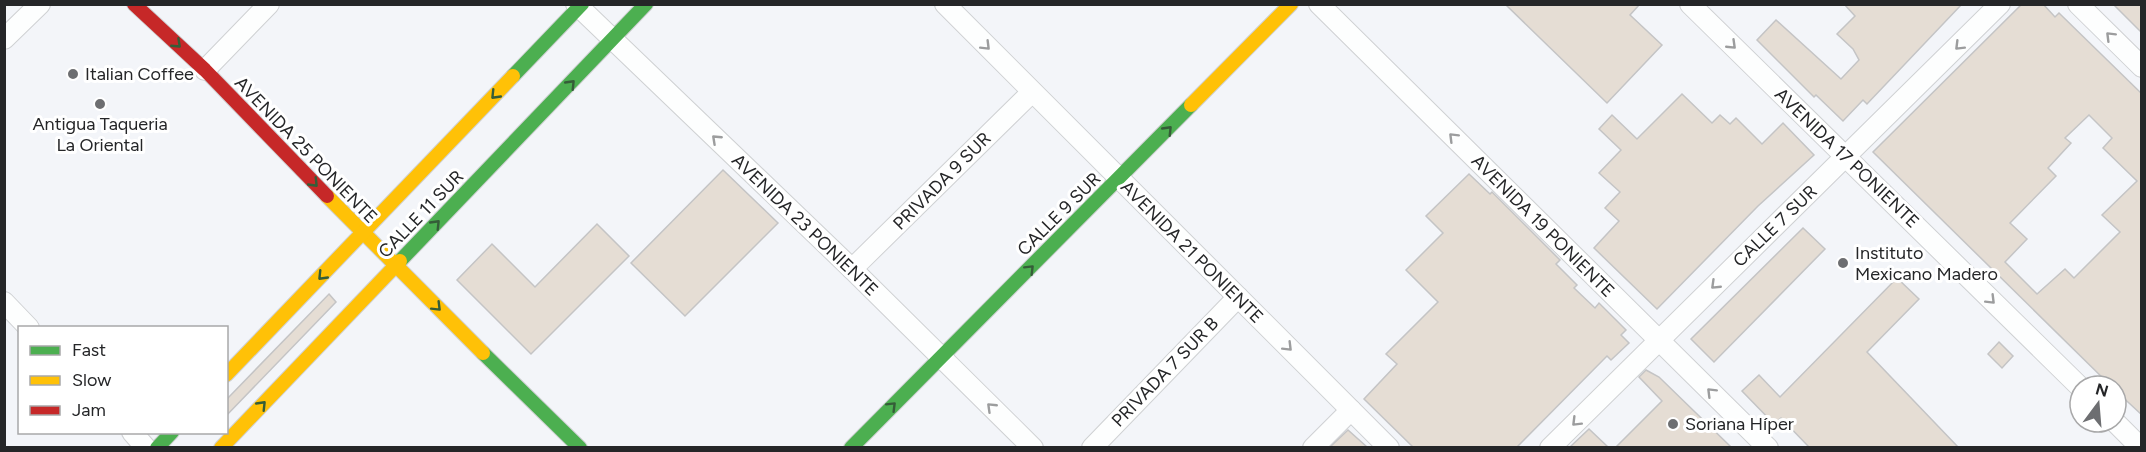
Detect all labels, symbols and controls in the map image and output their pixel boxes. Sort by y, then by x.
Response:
one-way arrow [2106,32,2117,43]
one-way arrow [170,37,181,48]
one-way arrow [979,38,990,49]
one-way arrow [1725,38,1736,49]
one-way arrow [1955,38,1966,49]
place label: Italian Coffee [85,63,194,85]
marker: Italian Coffee [66,67,80,81]
street label: AVENIDA 25 PONIENTE [230,72,382,228]
one-way arrow [564,80,575,91]
street label: AVENIDA 17 PONIENTE [1770,83,1924,233]
one-way arrow [491,89,502,99]
marker: Antigua Taqueria La Oriental [93,97,107,111]
place label: Antigua Taqueria La Oriental [32,113,168,156]
one-way arrow [1160,127,1171,138]
street label: PRIVADA 9 SUR [889,128,995,234]
one-way arrow [1449,133,1460,144]
one-way arrow [712,135,723,146]
street label: AVENIDA 23 PONIENTE [727,149,883,301]
street label: AVENIDA 19 PONIENTE [1467,150,1619,302]
street label: CALLE 11 SUR [374,166,468,262]
street label: CALLE 9 SUR [1013,168,1105,260]
street label: AVENIDA 21 PONIENTE [1116,176,1268,328]
one-way arrow [307,177,318,187]
street label: CALLE 7 SUR [1728,181,1822,271]
one-way arrow [429,220,440,231]
place label: Instituto Mexicano Madero [1855,242,1998,285]
marker: Instituto Mexicano Madero [1836,256,1850,270]
one-way arrow [1023,265,1034,276]
one-way arrow [318,269,329,279]
one-way arrow [1711,278,1722,289]
one-way arrow [1984,292,1995,303]
one-way arrow [430,300,441,311]
street label: PRIVADA 7 SUR B [1107,313,1223,431]
legend [18,326,228,434]
text: Fast [72,339,106,361]
one-way arrow [1280,339,1291,350]
text: Slow [72,369,111,391]
north arrow [2068,374,2128,434]
text: N [2093,379,2111,401]
one-way arrow [1708,388,1719,399]
text: Jam [72,399,106,421]
one-way arrow [254,402,265,413]
one-way arrow [885,403,896,413]
one-way arrow [987,403,998,414]
place label: Soriana Híper [1685,413,1794,435]
one-way arrow [1572,415,1582,426]
marker: Soriana Híper [1666,417,1680,431]

